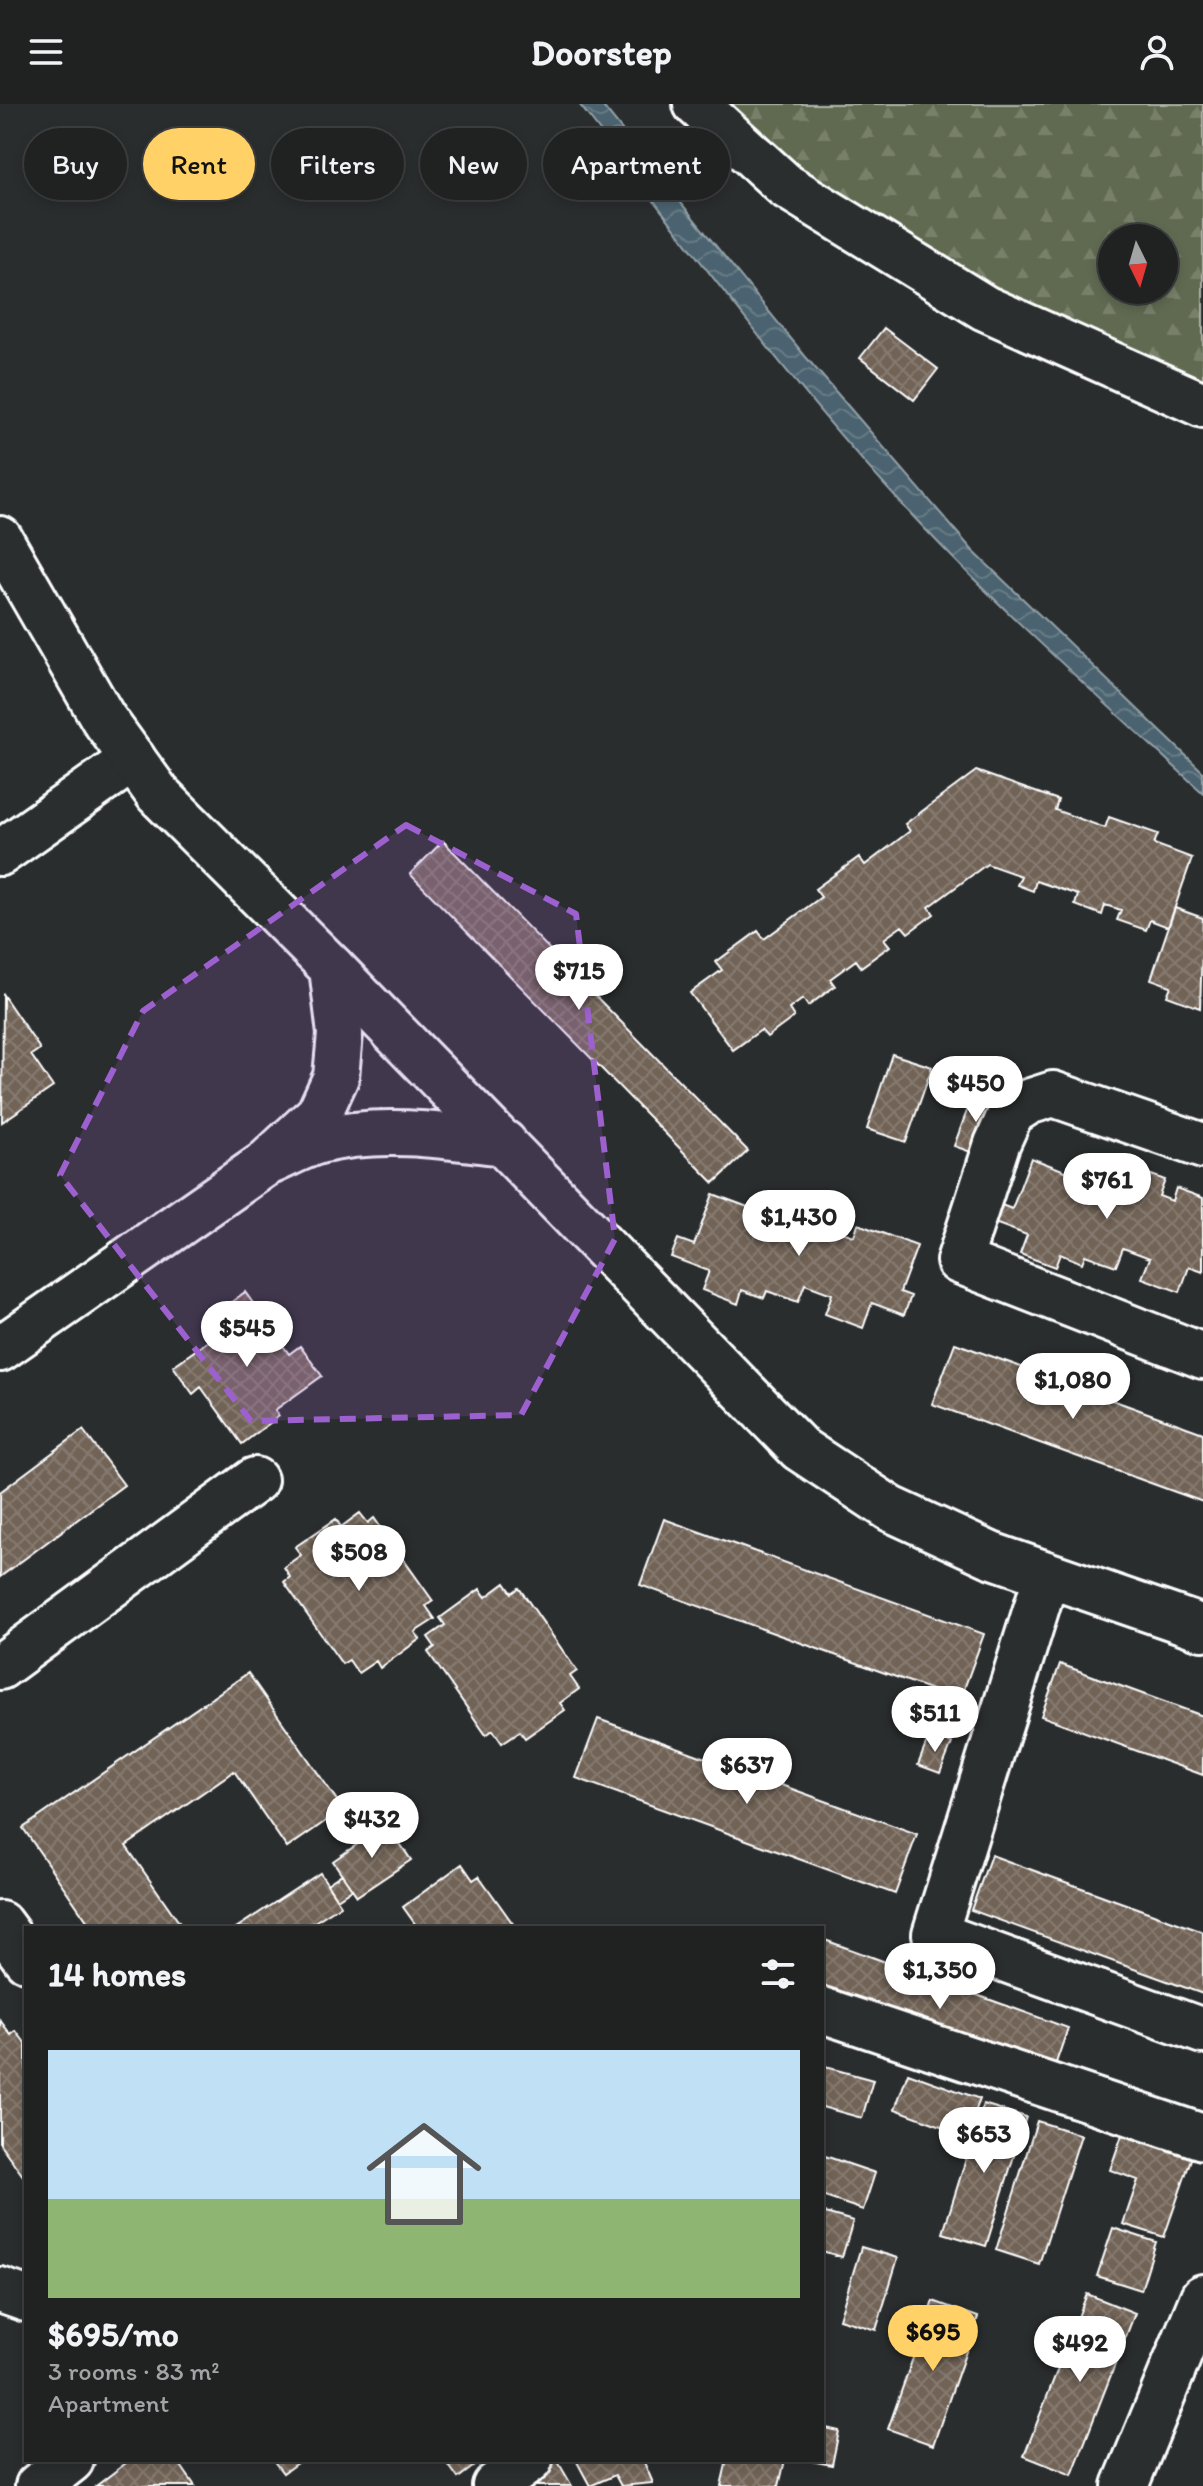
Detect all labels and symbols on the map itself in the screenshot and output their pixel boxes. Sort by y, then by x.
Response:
north arrow [1098,224,1178,304]
pin: $715 [532,944,626,1012]
pin: $450 [929,1056,1023,1124]
pin: $761 [1060,1153,1154,1221]
pin: $1,430 [734,1190,864,1258]
pin: $545 [200,1301,294,1369]
pin: $1,080 [1008,1353,1138,1421]
pin: $508 [312,1525,406,1593]
pin: $511 [888,1686,982,1754]
pin: $637 [700,1738,794,1806]
pin: $432 [325,1792,419,1860]
pin: $1,350 [875,1943,1005,2011]
pin: $653 [937,2107,1031,2175]
pin: $695 [886,2305,980,2373]
pin: $492 [1033,2316,1127,2384]

